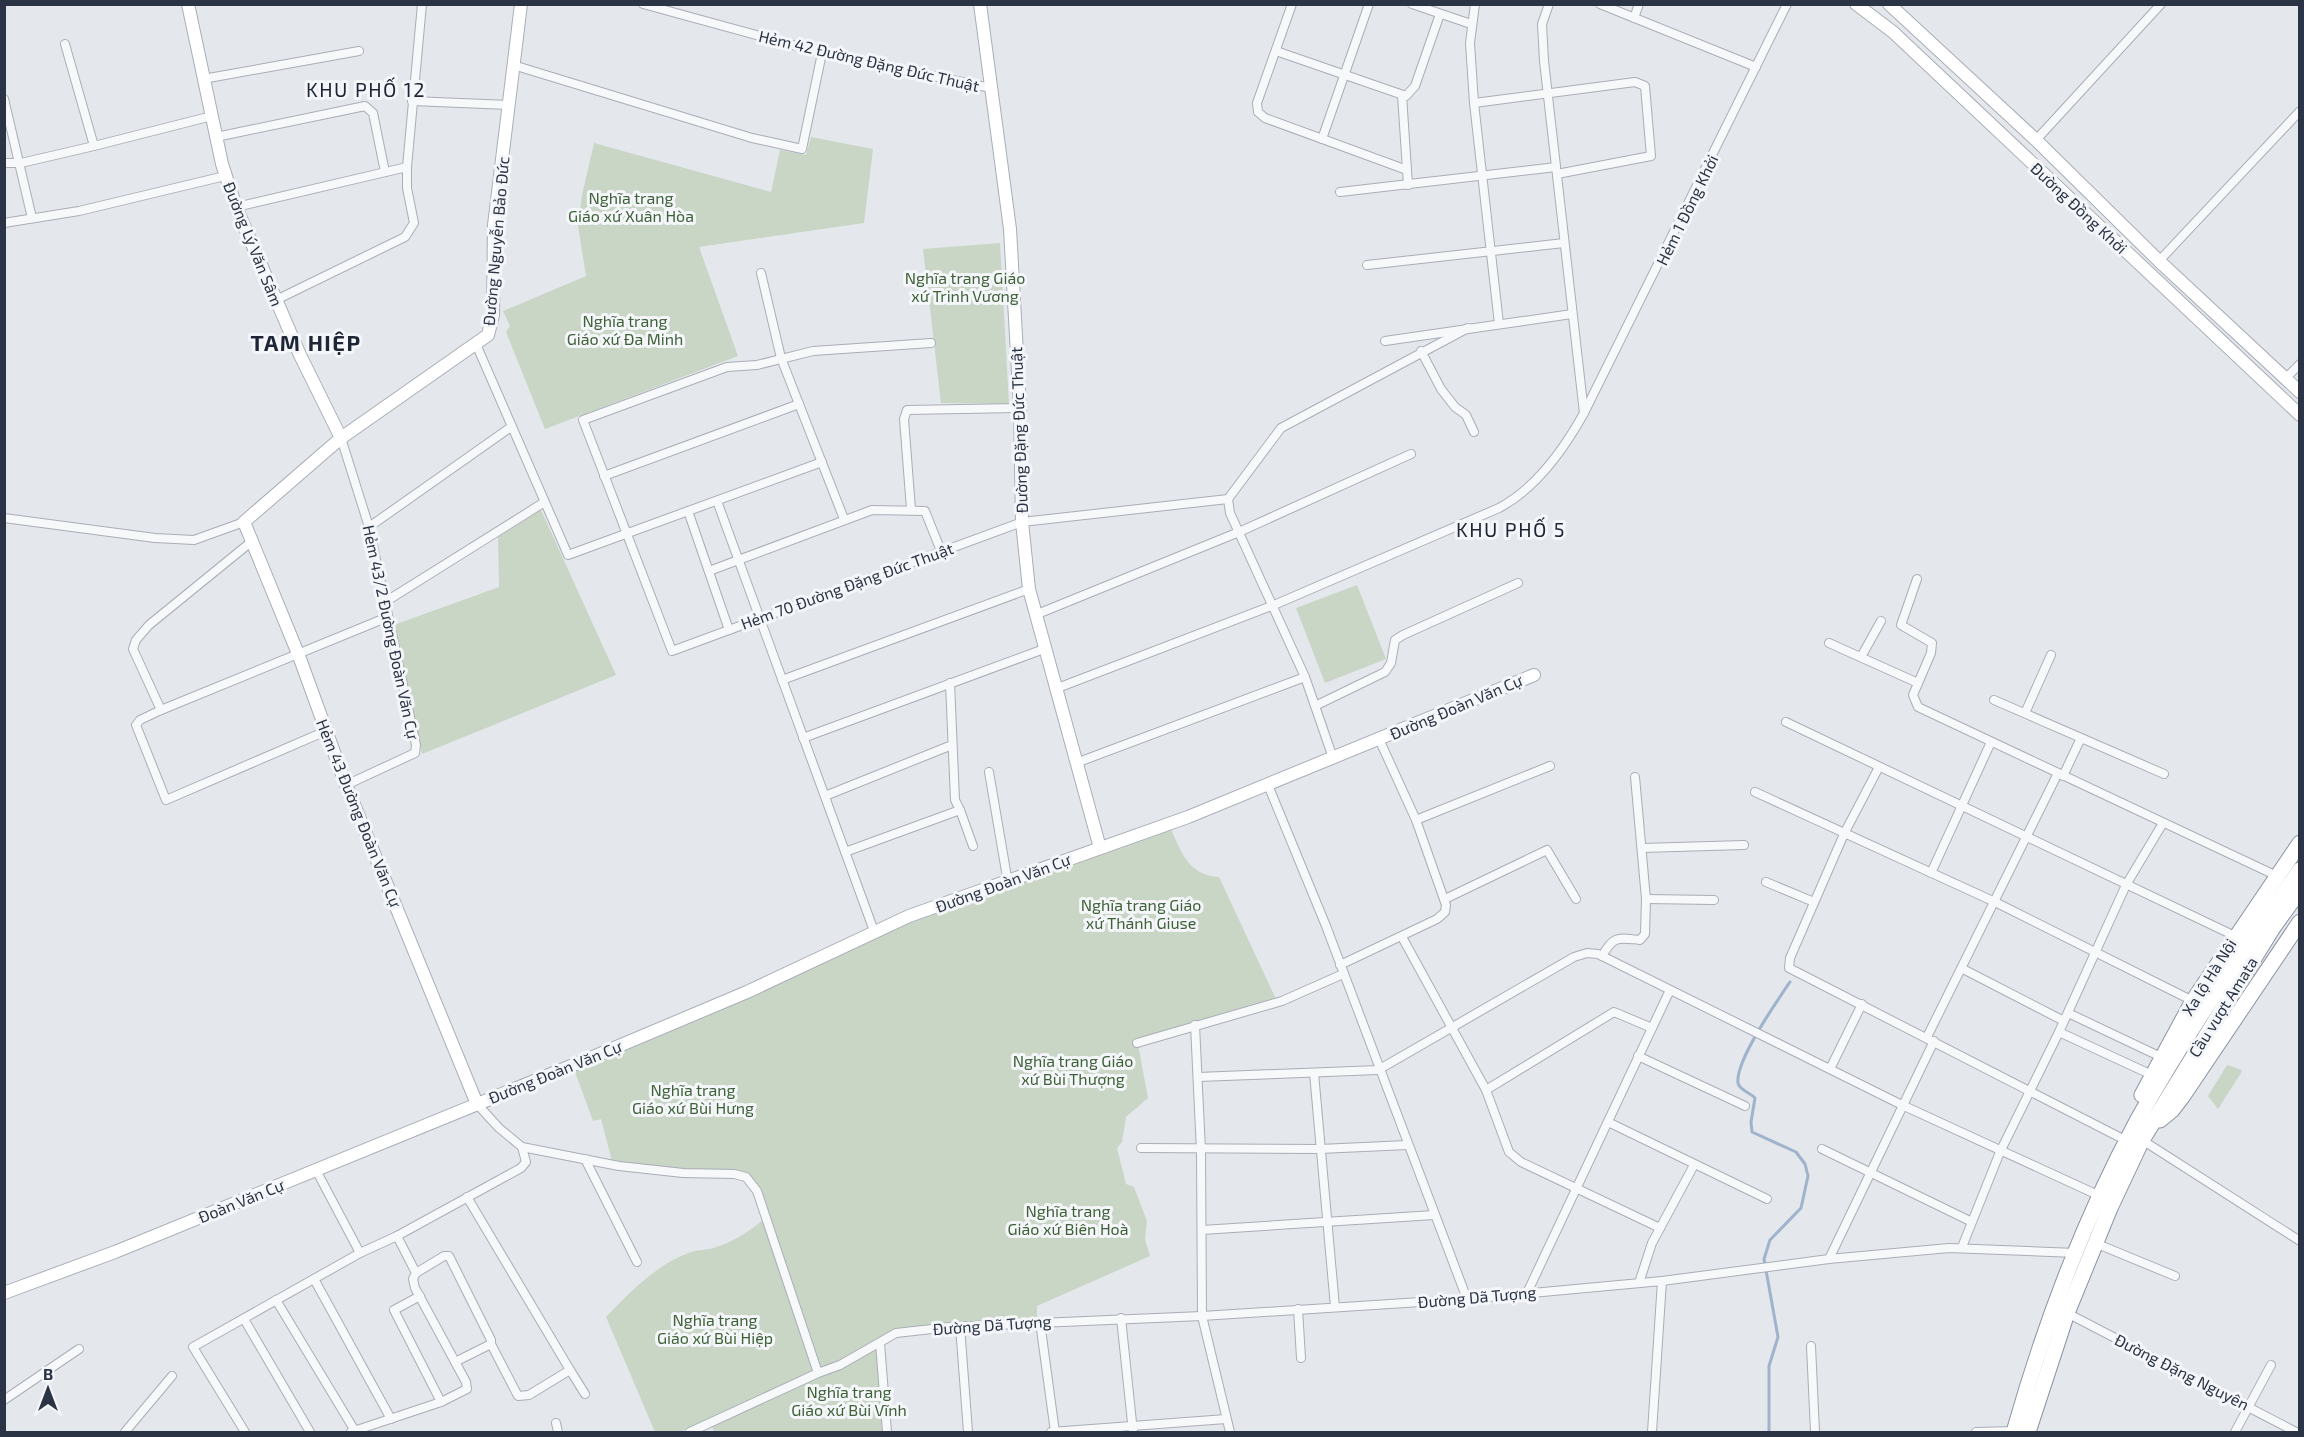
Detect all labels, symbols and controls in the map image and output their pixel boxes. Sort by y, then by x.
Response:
street label: Hẻm 42 Đường Đặng Đức Thuật [757,26,981,95]
district label: KHU PHỐ 12 [306,76,426,101]
street label: Hẻm 1 Đồng Khởi [1652,152,1721,268]
street label: Đường Nguyễn Bảo Đức [479,155,512,326]
street label: Đường Đồng Khởi [2027,158,2131,257]
street label: Đường Lý Văn Sâm [220,179,287,309]
park label: Nghĩa trang Giáo xứ Xuân Hòa [568,188,694,225]
park label: Nghĩa trang Giáo xứ Trinh Vương [905,268,1025,305]
park label: Nghĩa trang Giáo xứ Đa Minh [567,311,683,348]
district label: TAM HIỆP [250,329,362,355]
street label: Đường Đặng Đức Thuật [1006,347,1031,514]
district label: KHU PHỐ 5 [1456,516,1566,541]
street label: Hẻm 43/2 Đường Đoàn Văn Cự [359,523,424,741]
street label: Hẻm 70 Đường Đặng Đức Thuật [738,538,956,633]
street label: Đường Đoàn Văn Cự [1387,670,1525,743]
street label: Hẻm 43 Đường Đoàn Văn Cự [313,716,406,910]
street label: Đường Đoàn Văn Cự [933,849,1073,916]
park label: Nghĩa trang Giáo xứ Thánh Giuse [1081,895,1201,932]
street label: Xa lộ Hà Nội [2177,935,2240,1019]
street label: Cầu vượt Amata [2184,953,2261,1060]
street label: Đường Đoàn Văn Cự [485,1036,625,1107]
park label: Nghĩa trang Giáo xứ Bùi Thượng [1013,1051,1133,1088]
park label: Nghĩa trang Giáo xứ Bùi Hưng [632,1080,754,1117]
street label: Đoàn Văn Cự [195,1175,287,1226]
park label: Nghĩa trang Giáo xứ Biên Hoà [1008,1201,1128,1238]
street label: Đường Dã Tượng [1417,1282,1537,1311]
park label: Nghĩa trang Giáo xứ Bùi Hiệp [657,1310,773,1347]
street label: Đường Dã Tượng [932,1311,1052,1338]
street label: Đường Đặng Nguyên [2112,1329,2253,1414]
north arrow [18,1359,78,1419]
text: B [43,1364,53,1383]
park label: Nghĩa trang Giáo xứ Bùi Vĩnh [791,1382,907,1419]

